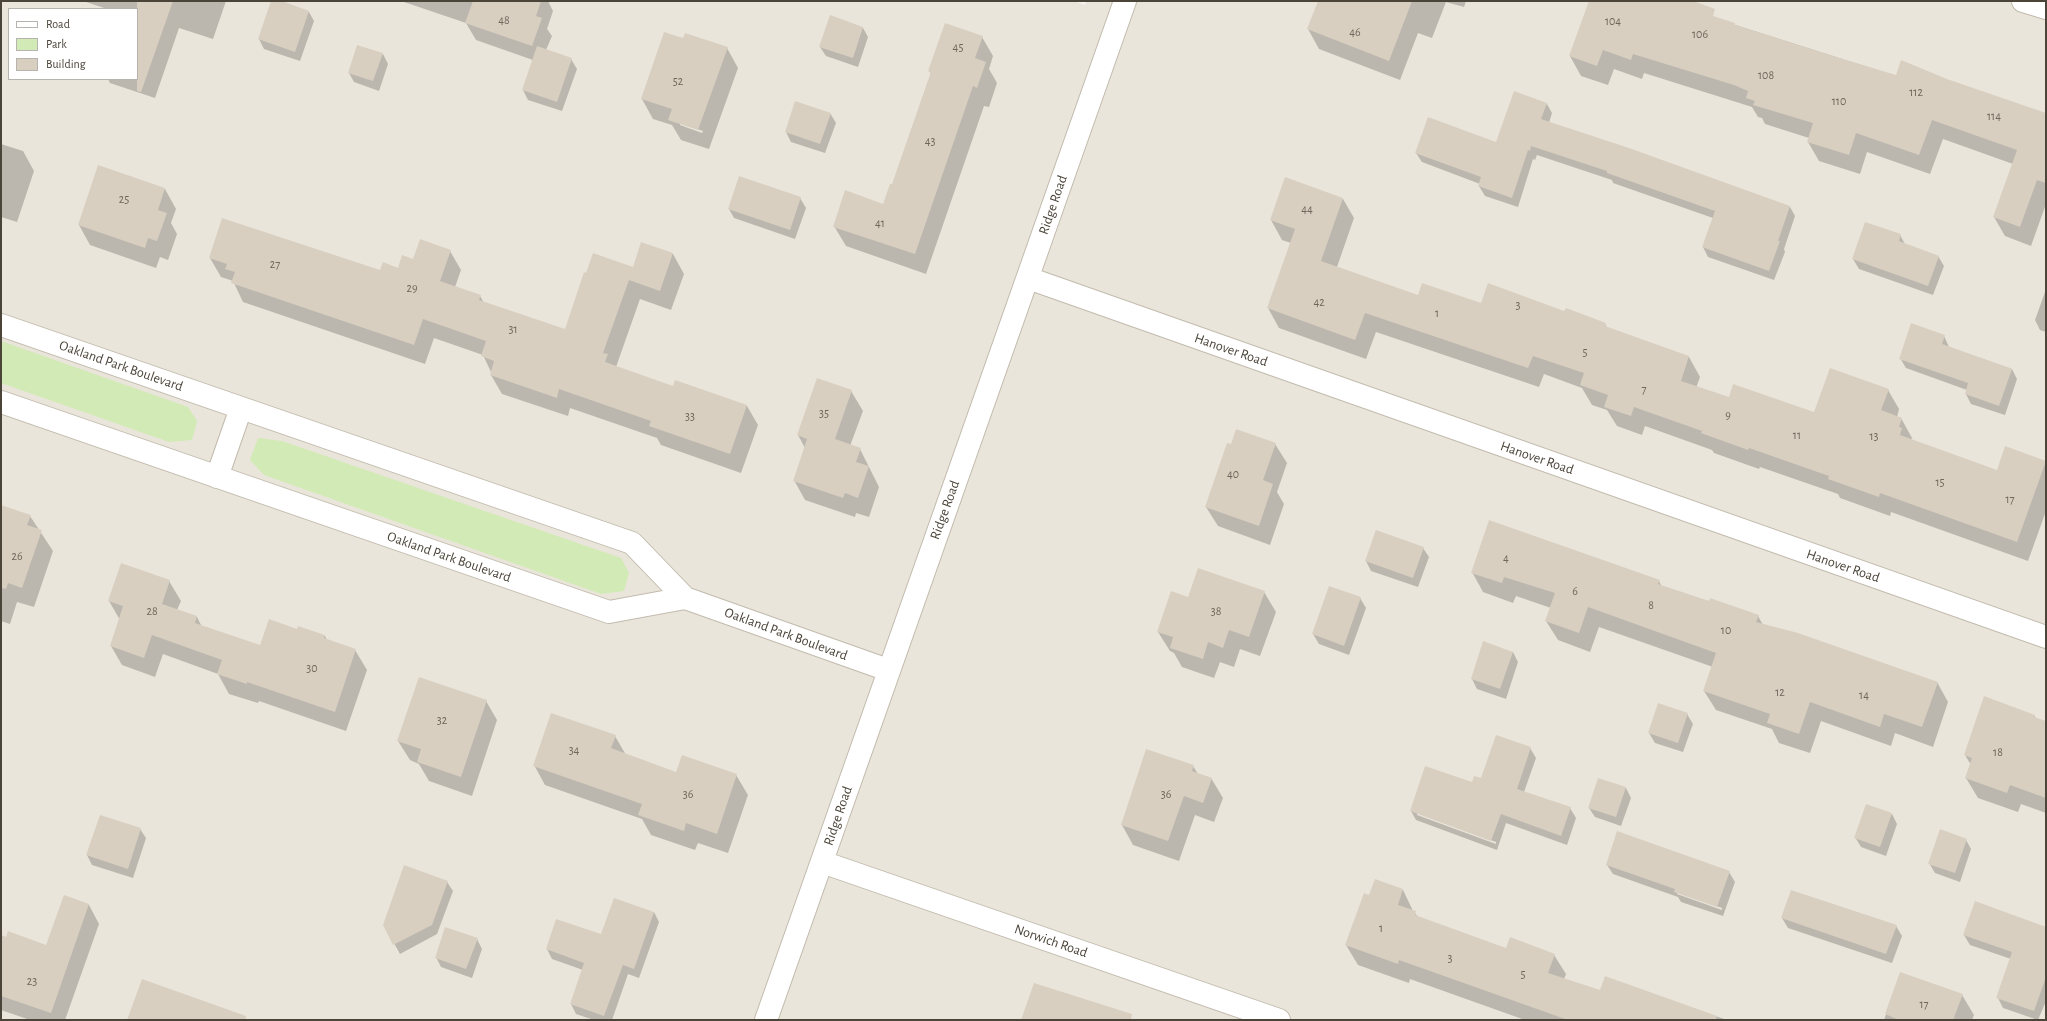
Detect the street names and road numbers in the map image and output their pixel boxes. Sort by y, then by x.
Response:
street label: Ridge Road [1035,173,1071,237]
street label: Hanover Road [1192,330,1270,370]
street label: Oakland Park Boulevard [57,337,185,395]
street label: Hanover Road [1498,438,1576,478]
street label: Ridge Road [927,478,963,542]
street label: Oakland Park Boulevard [385,528,513,586]
street label: Hanover Road [1804,546,1882,586]
street label: Oakland Park Boulevard [722,604,850,664]
street label: Ridge Road [820,784,856,848]
street label: Norwich Road [1012,921,1090,961]

